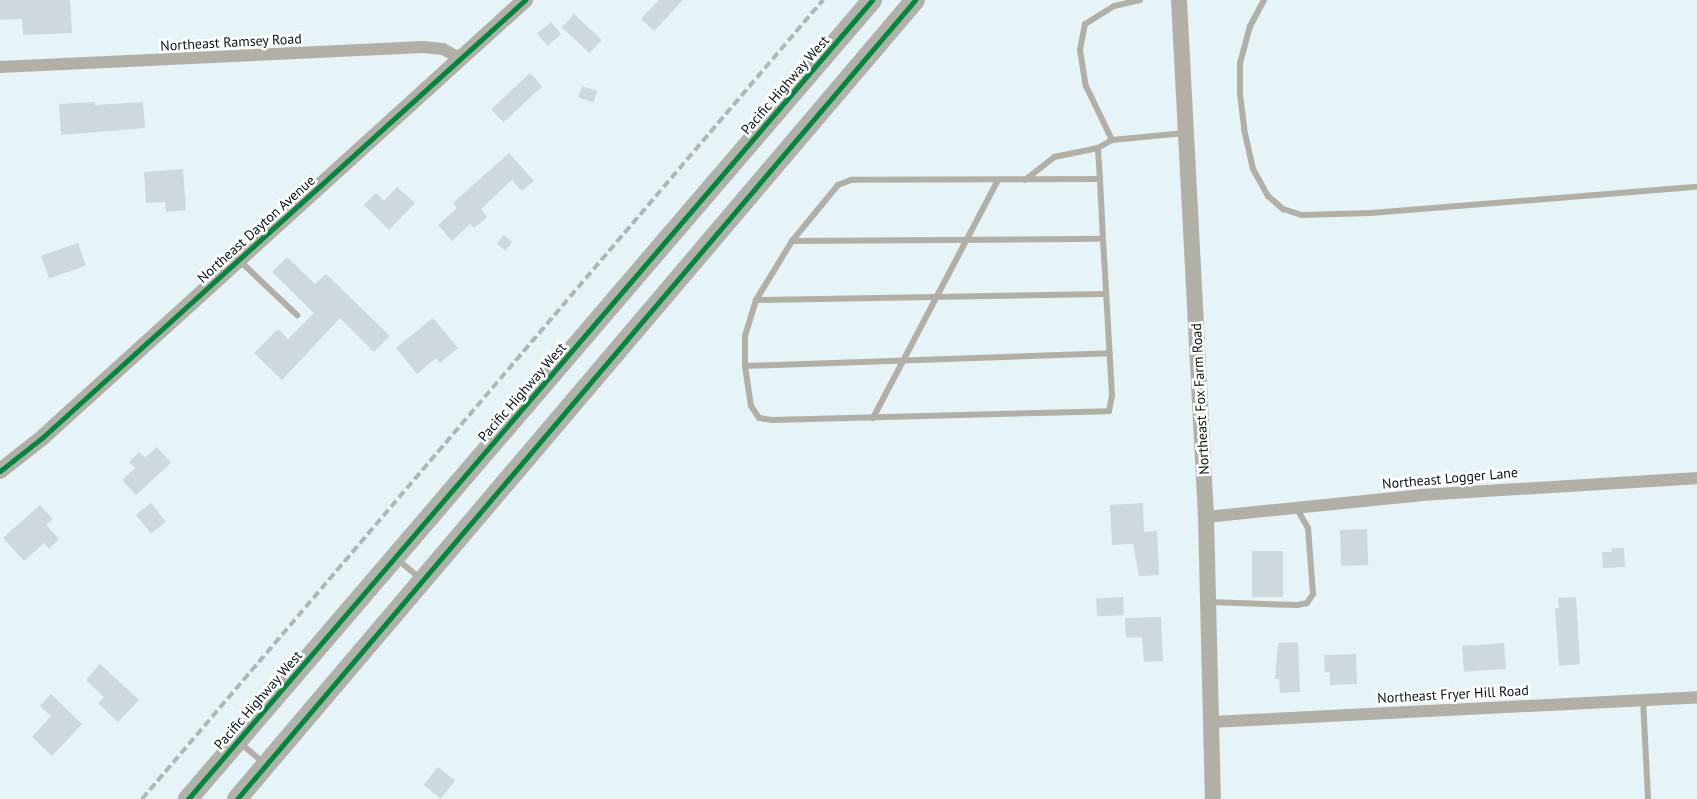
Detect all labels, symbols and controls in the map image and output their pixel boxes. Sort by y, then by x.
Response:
street label: Northeast Ramsey Road [160,30,302,54]
street label: Pacific Highway West [737,32,833,138]
street label: Northeast Dayton Avenue [194,172,318,286]
street label: Northeast Fox Farm Road [1188,323,1212,475]
street label: Pacific Highway West [474,339,570,445]
street label: Northeast Logger Lane [1381,464,1519,492]
street label: Pacific Highway West [210,647,306,753]
street label: Northeast Fryer Hill Road [1377,682,1529,706]

